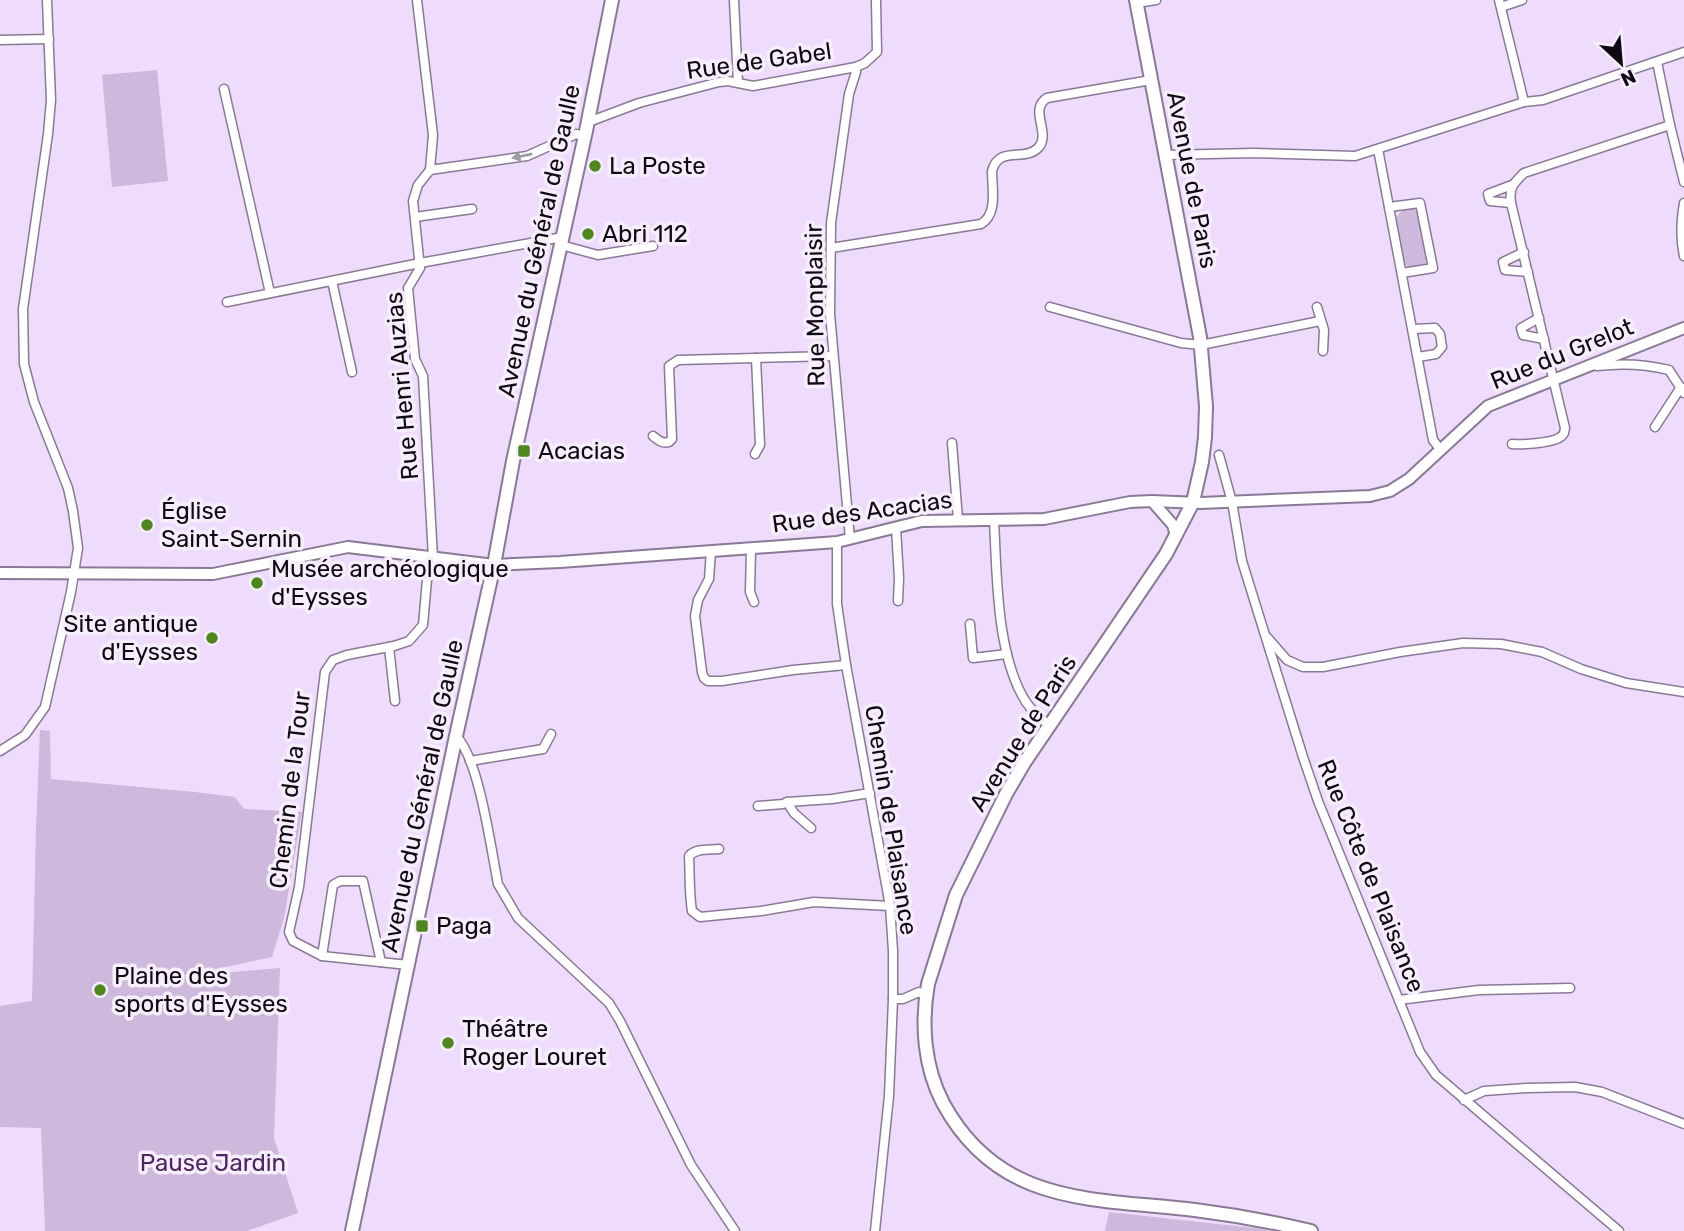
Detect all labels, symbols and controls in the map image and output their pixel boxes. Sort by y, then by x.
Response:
north arrow [1586,28,1656,98]
street label: Rue de Gabel [685,37,833,85]
text: N [1617,64,1639,91]
street label: Avenue du Général de Gaulle [492,82,586,400]
street label: Avenue de Paris [1161,89,1223,271]
one-way arrow [511,151,533,162]
place label: La Poste [609,152,706,180]
marker: La Poste [587,158,603,174]
place label: Abri 112 [602,220,688,248]
street label: Rue Monplaisir [800,223,830,387]
marker: Abri 112 [580,226,596,242]
street label: Rue Henri Auzias [380,291,424,481]
street label: Rue du Grelot [1486,313,1638,395]
place label: Acacias [538,437,625,465]
marker: Acacias [516,443,532,459]
street label: Rue des Acacias [770,485,954,539]
place label: Église Saint-Sernin [161,497,302,553]
marker: Église Saint-Sernin [139,517,155,533]
place label: Musée archéologique d'Eysses [271,555,509,611]
marker: Musée archéologique d'Eysses [249,575,265,591]
place label: Site antique d'Eysses [64,610,198,666]
marker: Site antique d'Eysses [204,630,220,646]
street label: Avenue du Général de Gaulle [375,637,469,955]
street label: Avenue de Paris [964,650,1082,816]
street label: Chemin de la Tour [264,690,316,890]
street label: Chemin de Plaisance [859,703,923,937]
street label: Rue Côte de Plaisance [1311,756,1431,996]
place label: Paga [436,912,492,940]
marker: Paga [414,918,430,934]
place label: Plaine des sports d'Eysses [114,962,288,1018]
marker: Plaine des sports d'Eysses [92,982,108,998]
place label: Théâtre Roger Louret [462,1015,607,1071]
marker: Théâtre Roger Louret [440,1035,456,1051]
park label: Pause Jardin [140,1149,286,1177]

